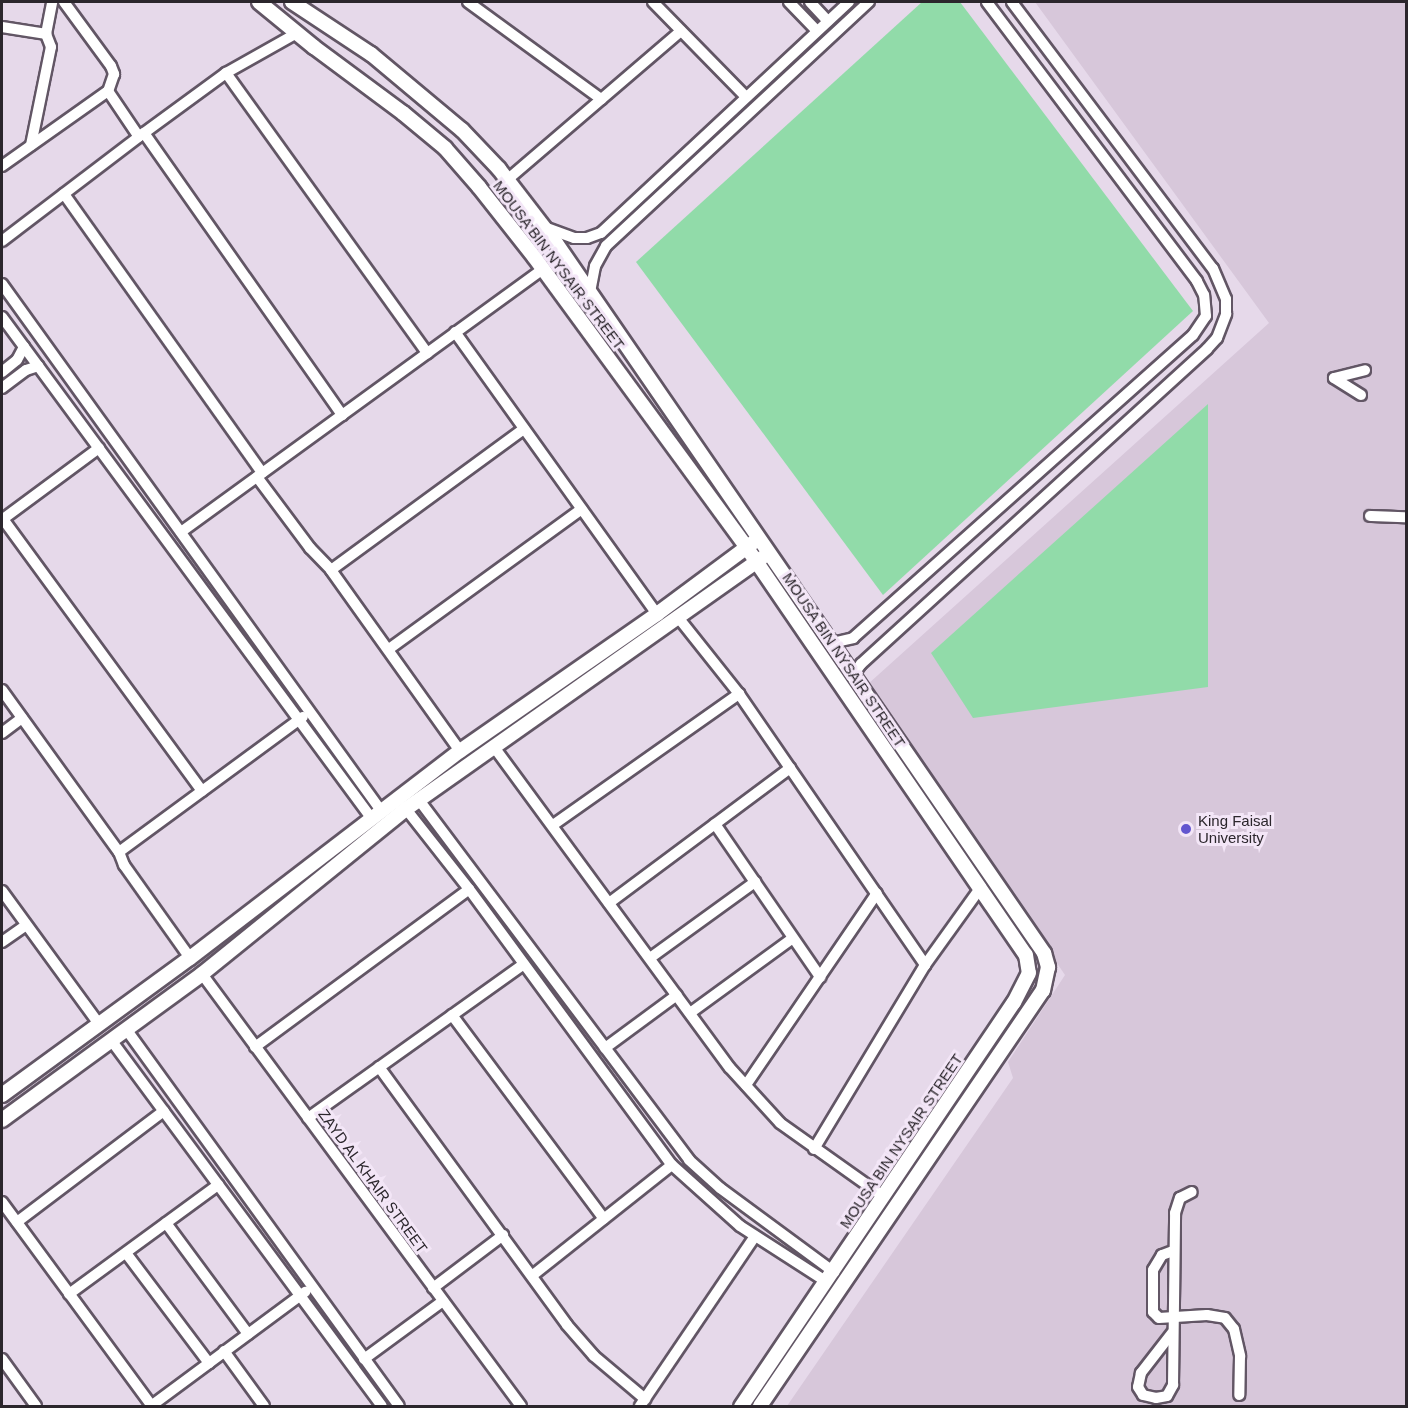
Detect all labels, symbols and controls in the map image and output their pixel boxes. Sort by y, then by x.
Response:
street label: MOUSA BIN NYSAIR STREET [489,177,629,353]
street label: MOUSA BIN NYSAIR STREET [779,569,909,751]
place label: King Faisal University [1198,811,1272,846]
marker: King Faisal University [1179,822,1193,836]
street label: MOUSA BIN NYSAIR STREET [836,1050,966,1232]
street label: ZAYD AL KHAIR STREET [314,1105,432,1257]

